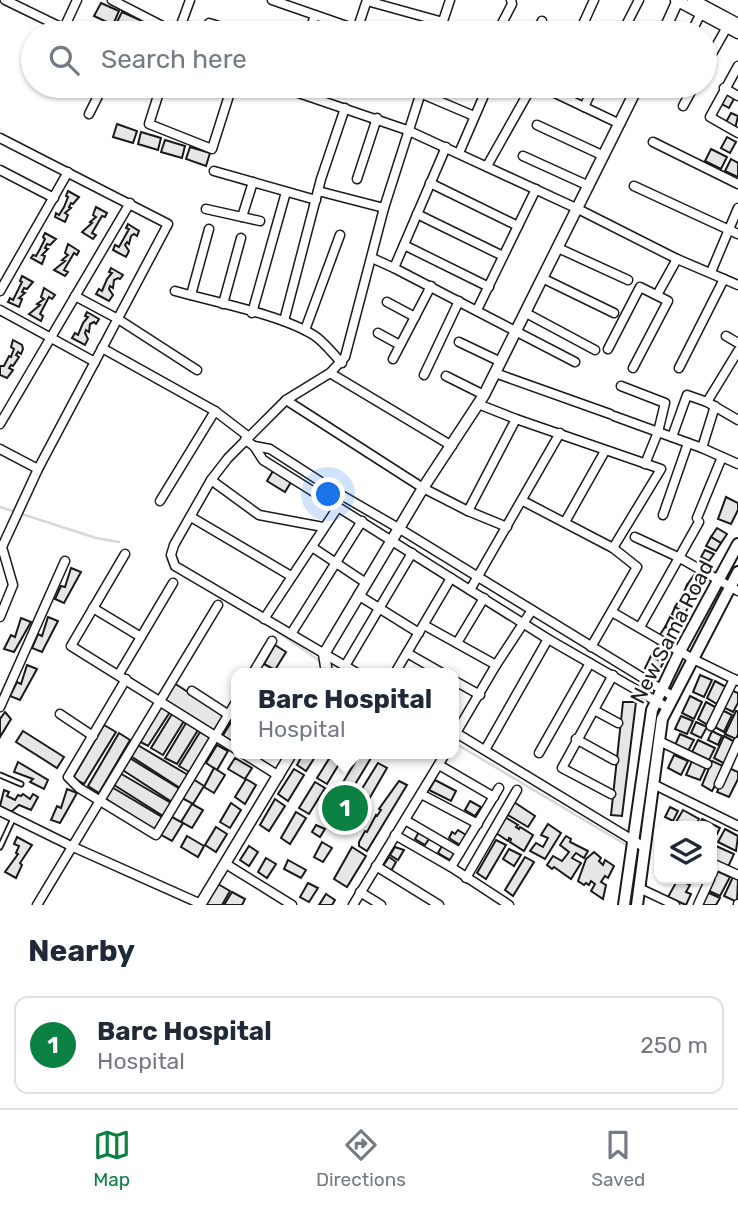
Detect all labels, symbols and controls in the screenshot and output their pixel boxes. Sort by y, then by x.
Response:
search box [21,21,717,98]
icon: search [45,41,83,79]
text: Search here [101,44,247,75]
your location [311,477,345,511]
street label: New Sama Road [625,556,718,708]
popup [231,668,459,759]
text: Barc Hospital [258,684,432,715]
text: Hospital [258,715,346,743]
pin: 1 [322,782,368,834]
map controls [654,821,717,884]
button: layers [654,821,717,884]
text: Nearby [28,933,135,969]
text: Barc Hospital [97,1016,272,1047]
text: 1 [47,1031,59,1059]
text: 250 m [640,1031,708,1059]
text: Hospital [97,1047,185,1075]
tab: Map [93,1126,131,1191]
tab: Directions [316,1126,406,1191]
tab: Saved [591,1126,645,1191]

